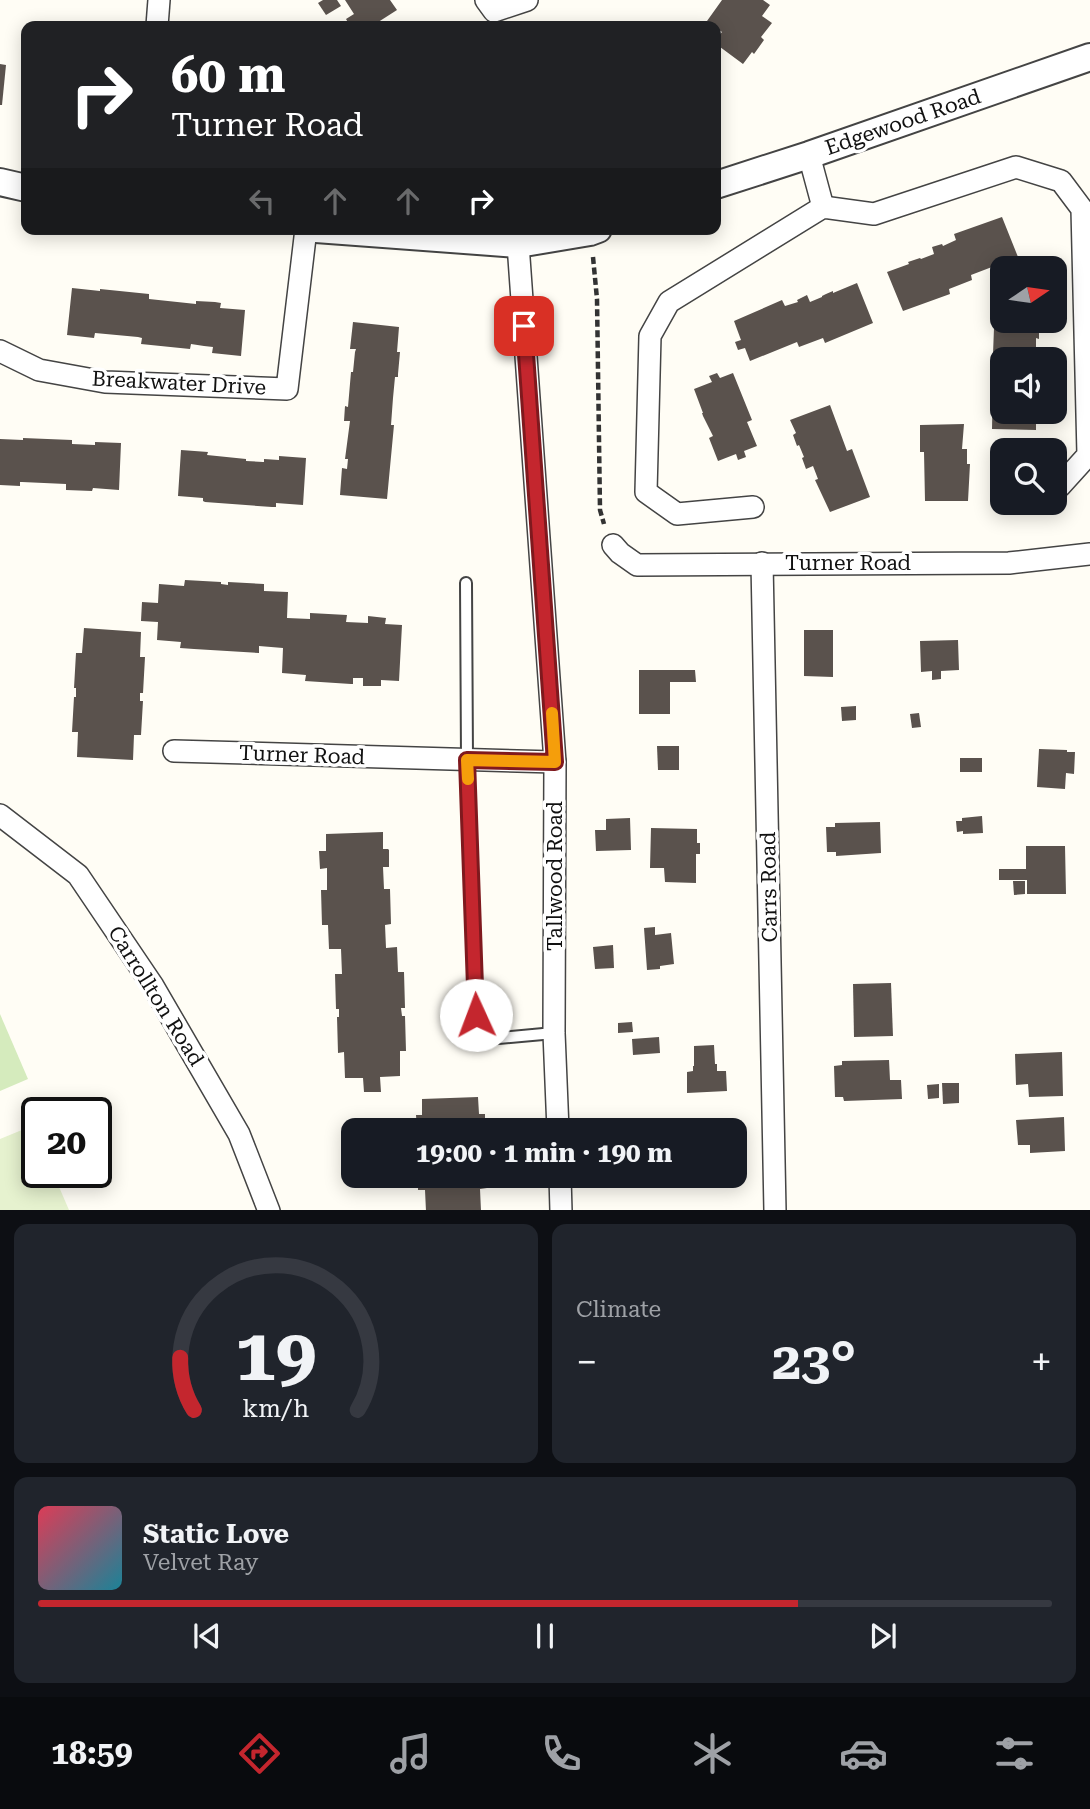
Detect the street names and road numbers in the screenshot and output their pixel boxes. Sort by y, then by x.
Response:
street label: Edgewood Road [822,84,984,160]
street label: Breakwater Drive [91,366,267,400]
street label: Turner Road [785,551,912,575]
street label: Turner Road [239,741,366,769]
street label: Tallwood Road [543,800,567,951]
street label: Carrs Road [756,831,782,942]
street label: Carrollton Road [103,922,209,1071]

